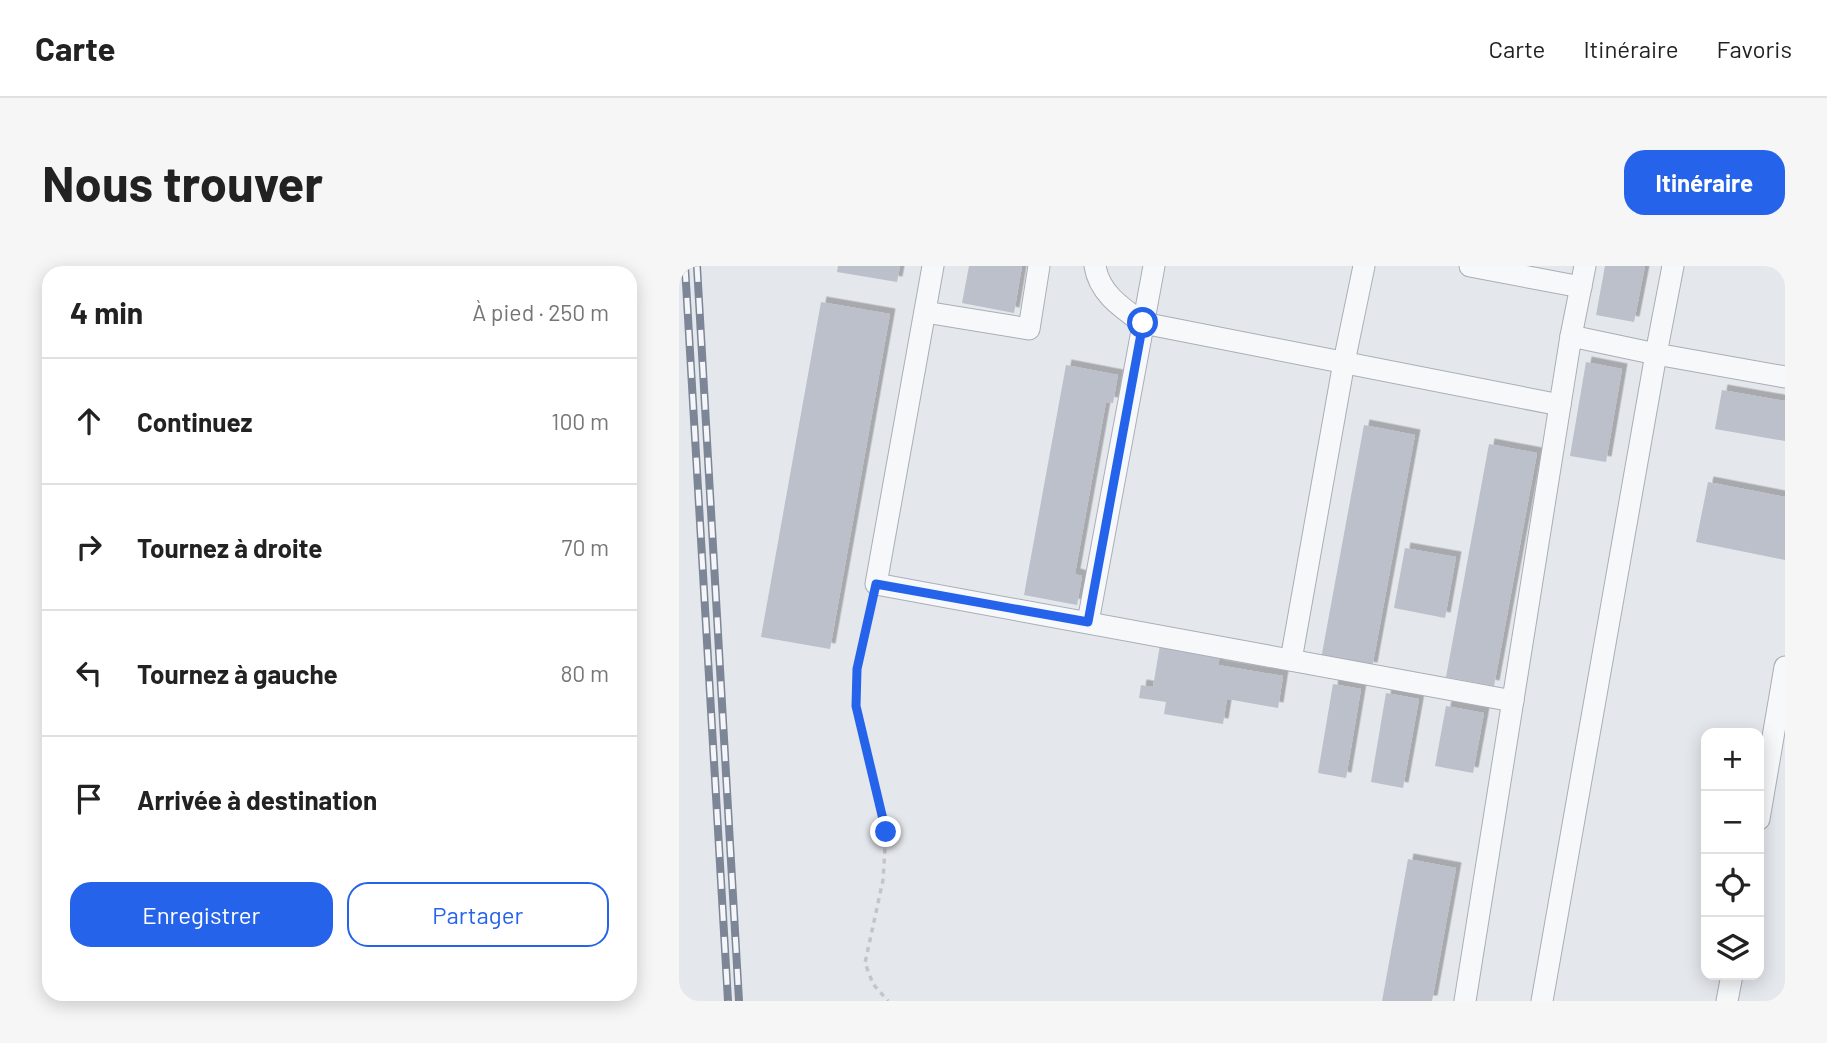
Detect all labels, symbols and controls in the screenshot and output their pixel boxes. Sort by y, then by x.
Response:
text: Carte [35,28,116,68]
text: Carte [1489,34,1545,63]
text: Itinéraire [1583,34,1679,63]
text: Favoris [1717,34,1792,63]
button: Itinéraire [1624,150,1785,215]
text: Nous trouver [42,153,323,212]
text: 4 min [70,294,143,330]
text: À pied · 250 m [472,298,609,326]
route start [1127,307,1158,338]
icon: ahead [70,402,108,440]
text: Continuez [137,406,253,437]
text: 100 m [551,407,609,435]
icon: right [70,528,108,566]
text: Tournez à droite [137,532,322,563]
text: 70 m [562,533,609,561]
icon: left [70,654,108,692]
text: Tournez à gauche [137,658,338,689]
text: 80 m [560,659,609,687]
map controls [1701,728,1764,980]
button: + [1701,728,1764,791]
icon: arrive [70,780,108,818]
text: Arrivée à destination [137,784,377,815]
button: − [1701,791,1764,854]
route end [870,816,901,847]
button: locate [1701,854,1764,917]
button: Enregistrer [70,882,333,947]
button: Partager [347,882,609,947]
button: layers [1701,917,1764,980]

